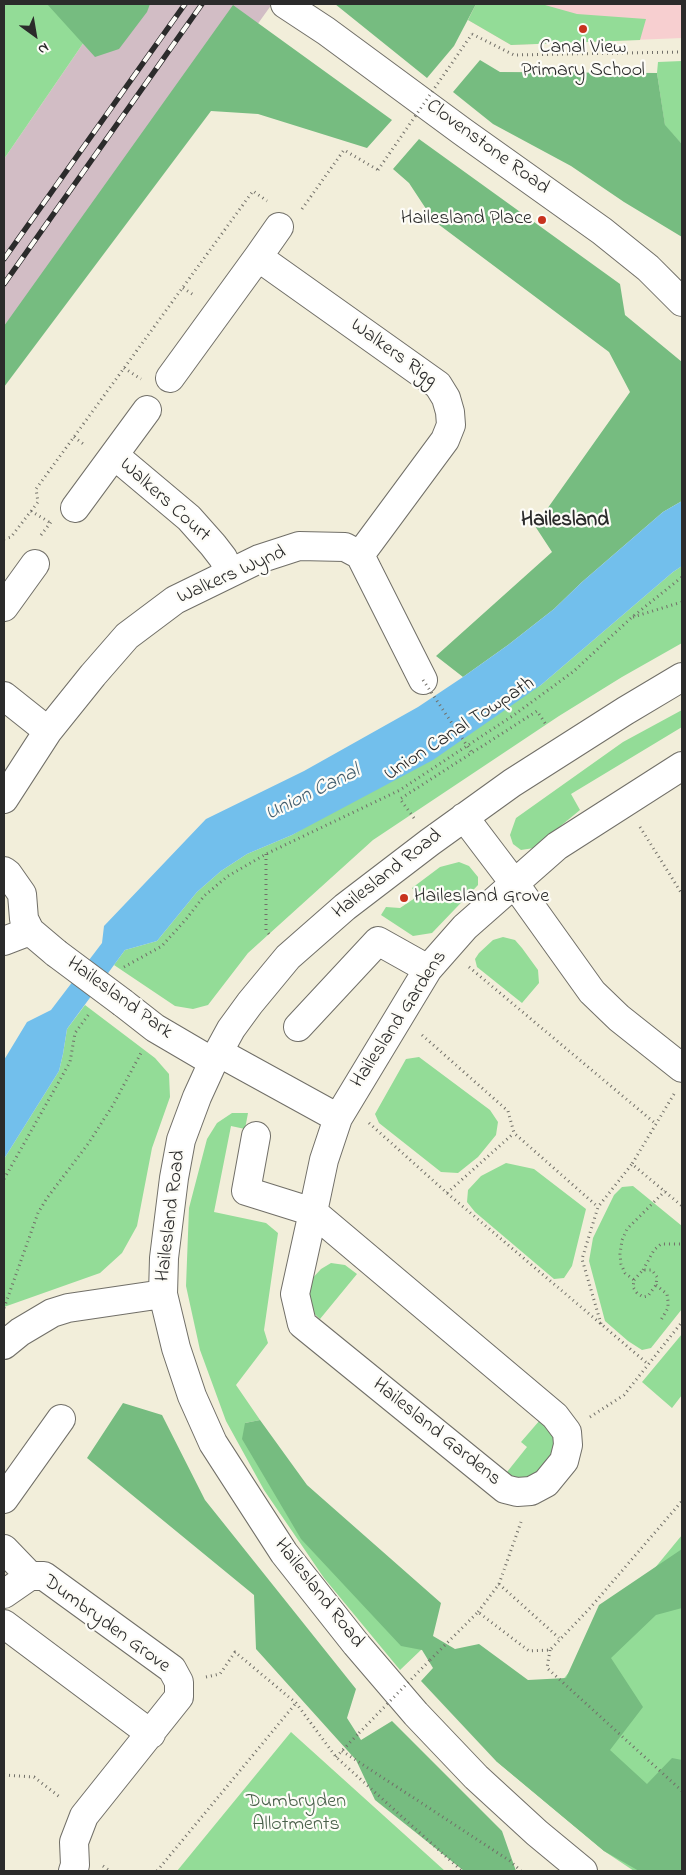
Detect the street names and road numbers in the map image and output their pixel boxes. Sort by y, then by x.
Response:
street label: Clovenstone Road [421,95,553,201]
street label: Walkers Rigg [345,314,441,394]
street label: Walkers Court [113,454,215,548]
street label: Walkers Wynd [174,541,290,611]
street label: Union Canal Towpath [380,672,540,788]
street label: Hailesland Road [328,825,448,925]
street label: Hailesland Gardens [347,947,453,1093]
street label: Hailesland Park [61,953,177,1045]
street label: Hailesland Road [152,1149,192,1283]
street label: Hailesland Gardens [367,1374,505,1492]
street label: Hailesland Road [268,1534,368,1654]
street label: Dumbryden Grove [38,1571,174,1679]

